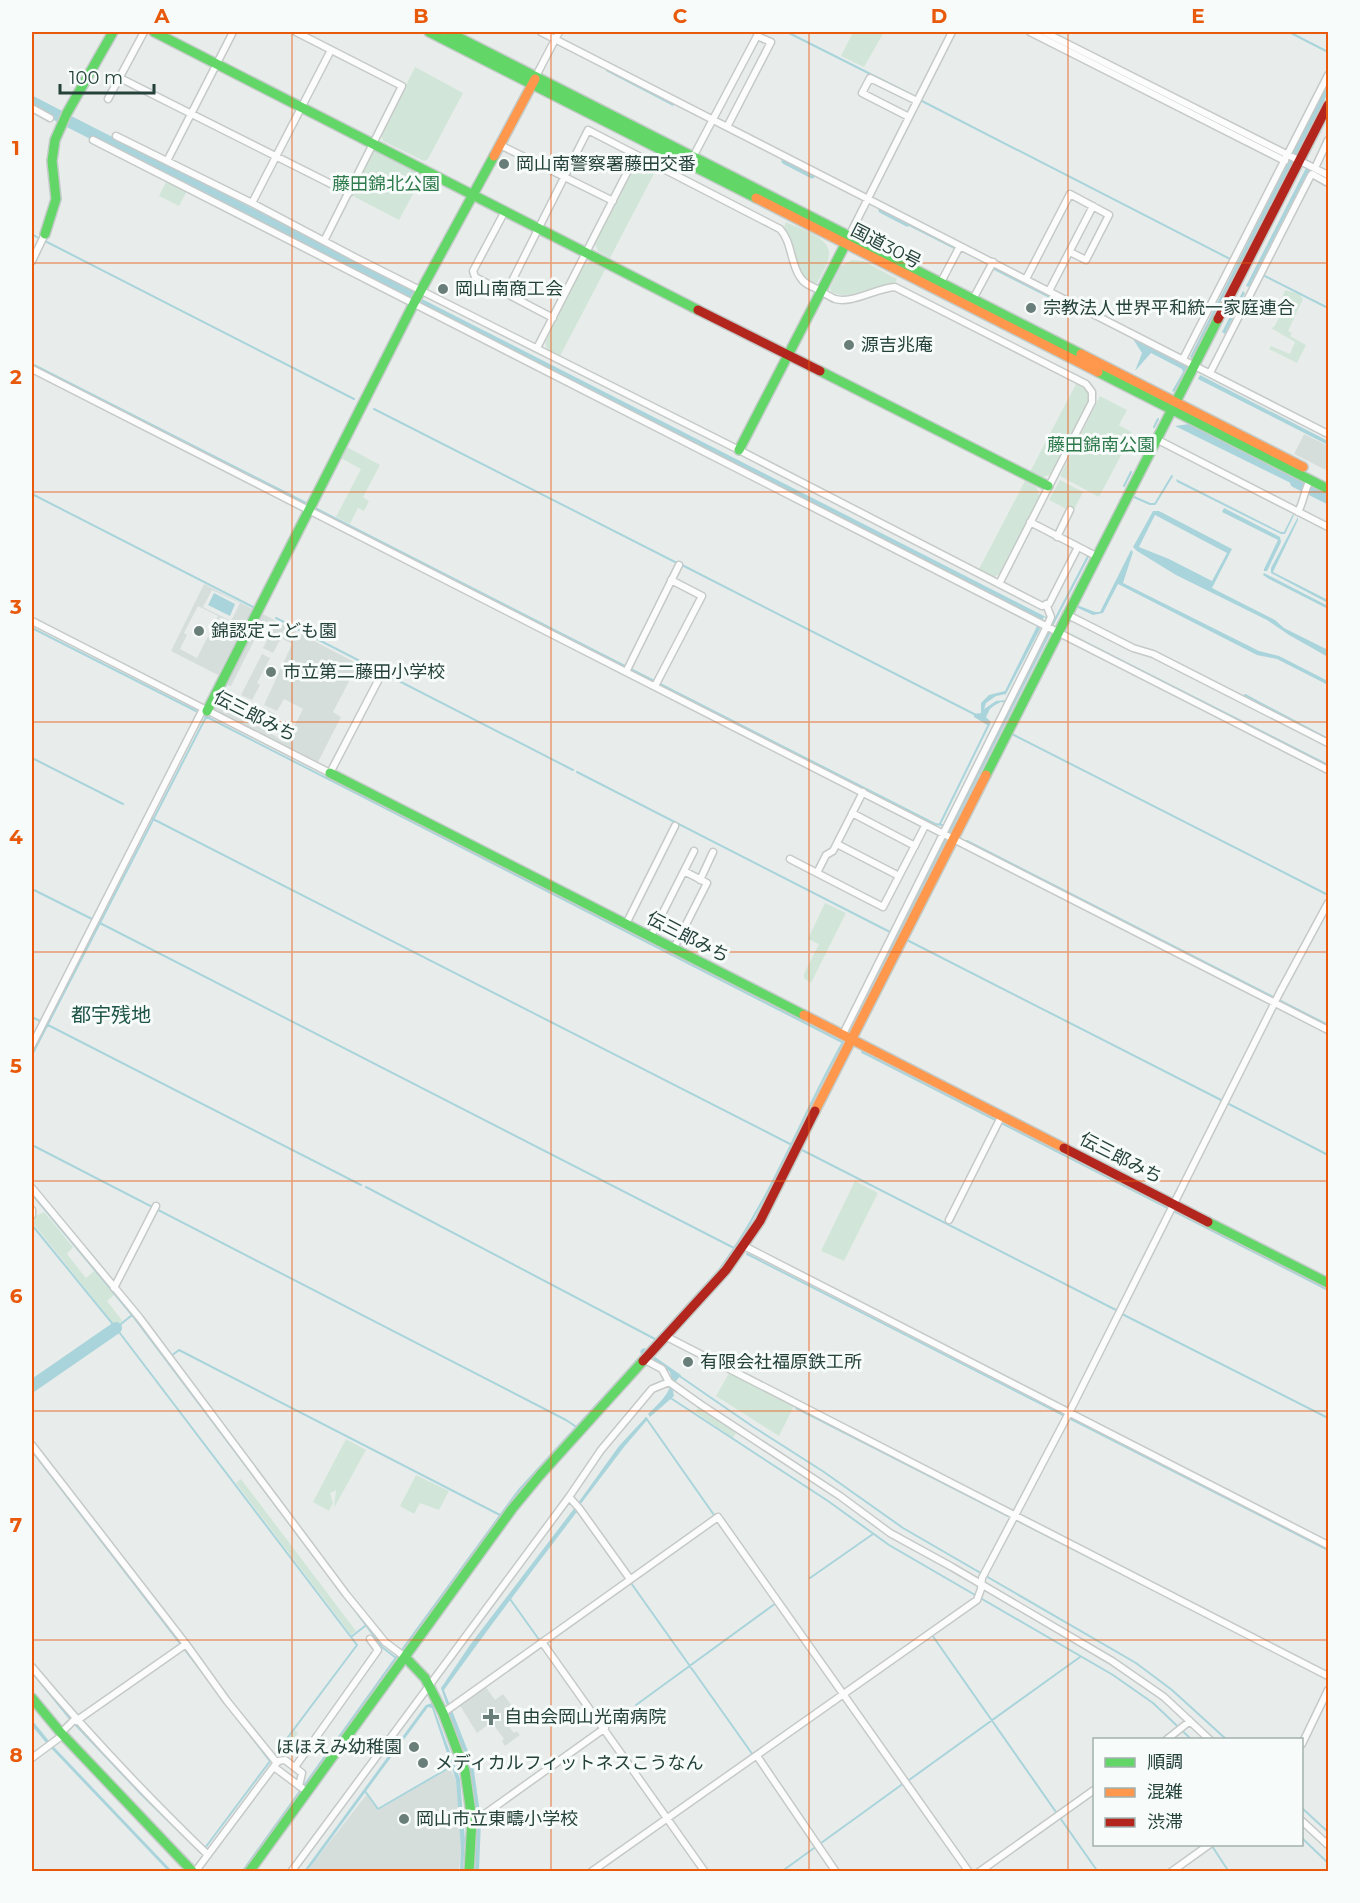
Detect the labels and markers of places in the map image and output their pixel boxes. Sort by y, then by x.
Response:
place label: 岡山南警察署藤田交番 [516,153,696,175]
marker: 岡山南警察署藤田交番 [497,157,511,171]
place label: 岡山南商工会 [455,278,563,300]
marker: 岡山南商工会 [436,282,450,296]
place label: 宗教法人世界平和統一家庭連合 [1043,297,1295,319]
marker: 宗教法人世界平和統一家庭連合 [1024,301,1038,315]
place label: 源吉兆庵 [861,334,933,356]
marker: 源吉兆庵 [842,338,856,352]
place label: 錦認定こども園 [211,620,337,642]
marker: 錦認定こども園 [192,624,206,638]
place label: 市立第二藤田小学校 [283,661,445,683]
marker: 市立第二藤田小学校 [264,665,278,679]
place label: 有限会社福原鉄工所 [700,1351,862,1373]
marker: 有限会社福原鉄工所 [681,1355,695,1369]
place label: 自由会岡山光南病院 [504,1706,666,1728]
marker: 自由会岡山光南病院 [482,1708,500,1726]
place label: ほほえみ幼稚園 [276,1736,402,1758]
marker: ほほえみ幼稚園 [407,1740,421,1754]
place label: メディカルフィットネスこうなん [435,1752,703,1774]
marker: メディカルフィットネスこうなん [416,1756,430,1770]
place label: 岡山市立東疇小学校 [416,1808,578,1830]
marker: 岡山市立東疇小学校 [397,1812,411,1826]

